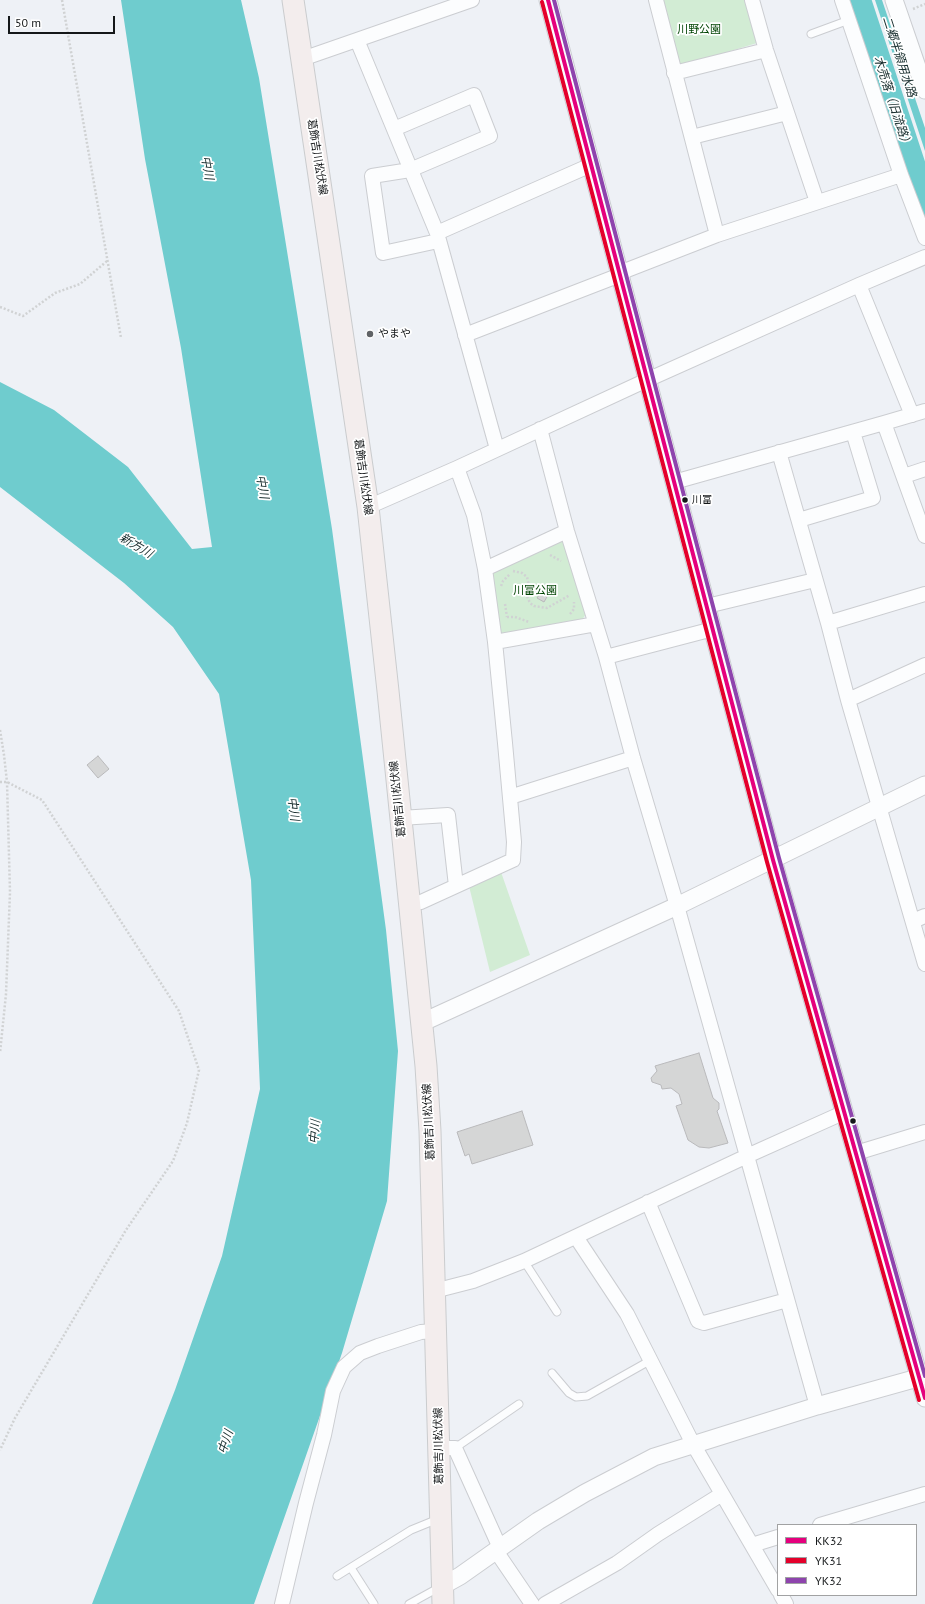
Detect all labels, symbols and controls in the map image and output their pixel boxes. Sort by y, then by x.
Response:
scale bar [10,8,117,34]
text: 50 m [15,15,41,30]
water label: 二郷半領用水路 [879,15,919,99]
park label: 川野公園 [677,23,721,37]
water label: 木売落（旧流路） [870,54,914,150]
street label: 葛飾吉川松伏線 [304,118,330,196]
water label: 中川 [198,155,216,181]
place label: やまや [378,327,411,341]
marker: やまや [365,329,375,339]
street label: 葛飾吉川松伏線 [351,438,375,516]
water label: 中川 [253,474,271,500]
place label: 川富 [692,494,712,506]
marker: 川富 [680,495,690,505]
water label: 新方川 [117,531,155,561]
park label: 川富公園 [513,584,557,598]
street label: 葛飾吉川松伏線 [387,760,409,838]
water label: 中川 [284,796,302,822]
street label: 葛飾吉川松伏線 [420,1083,438,1161]
unlabelled marker [848,1116,858,1126]
water label: 中川 [307,1119,323,1145]
street label: 葛飾吉川松伏線 [432,1407,446,1485]
water label: 中川 [215,1428,237,1456]
legend [777,1524,917,1596]
text: KK32 [815,1533,843,1548]
text: YK31 [815,1553,842,1568]
text: YK32 [815,1573,842,1588]

